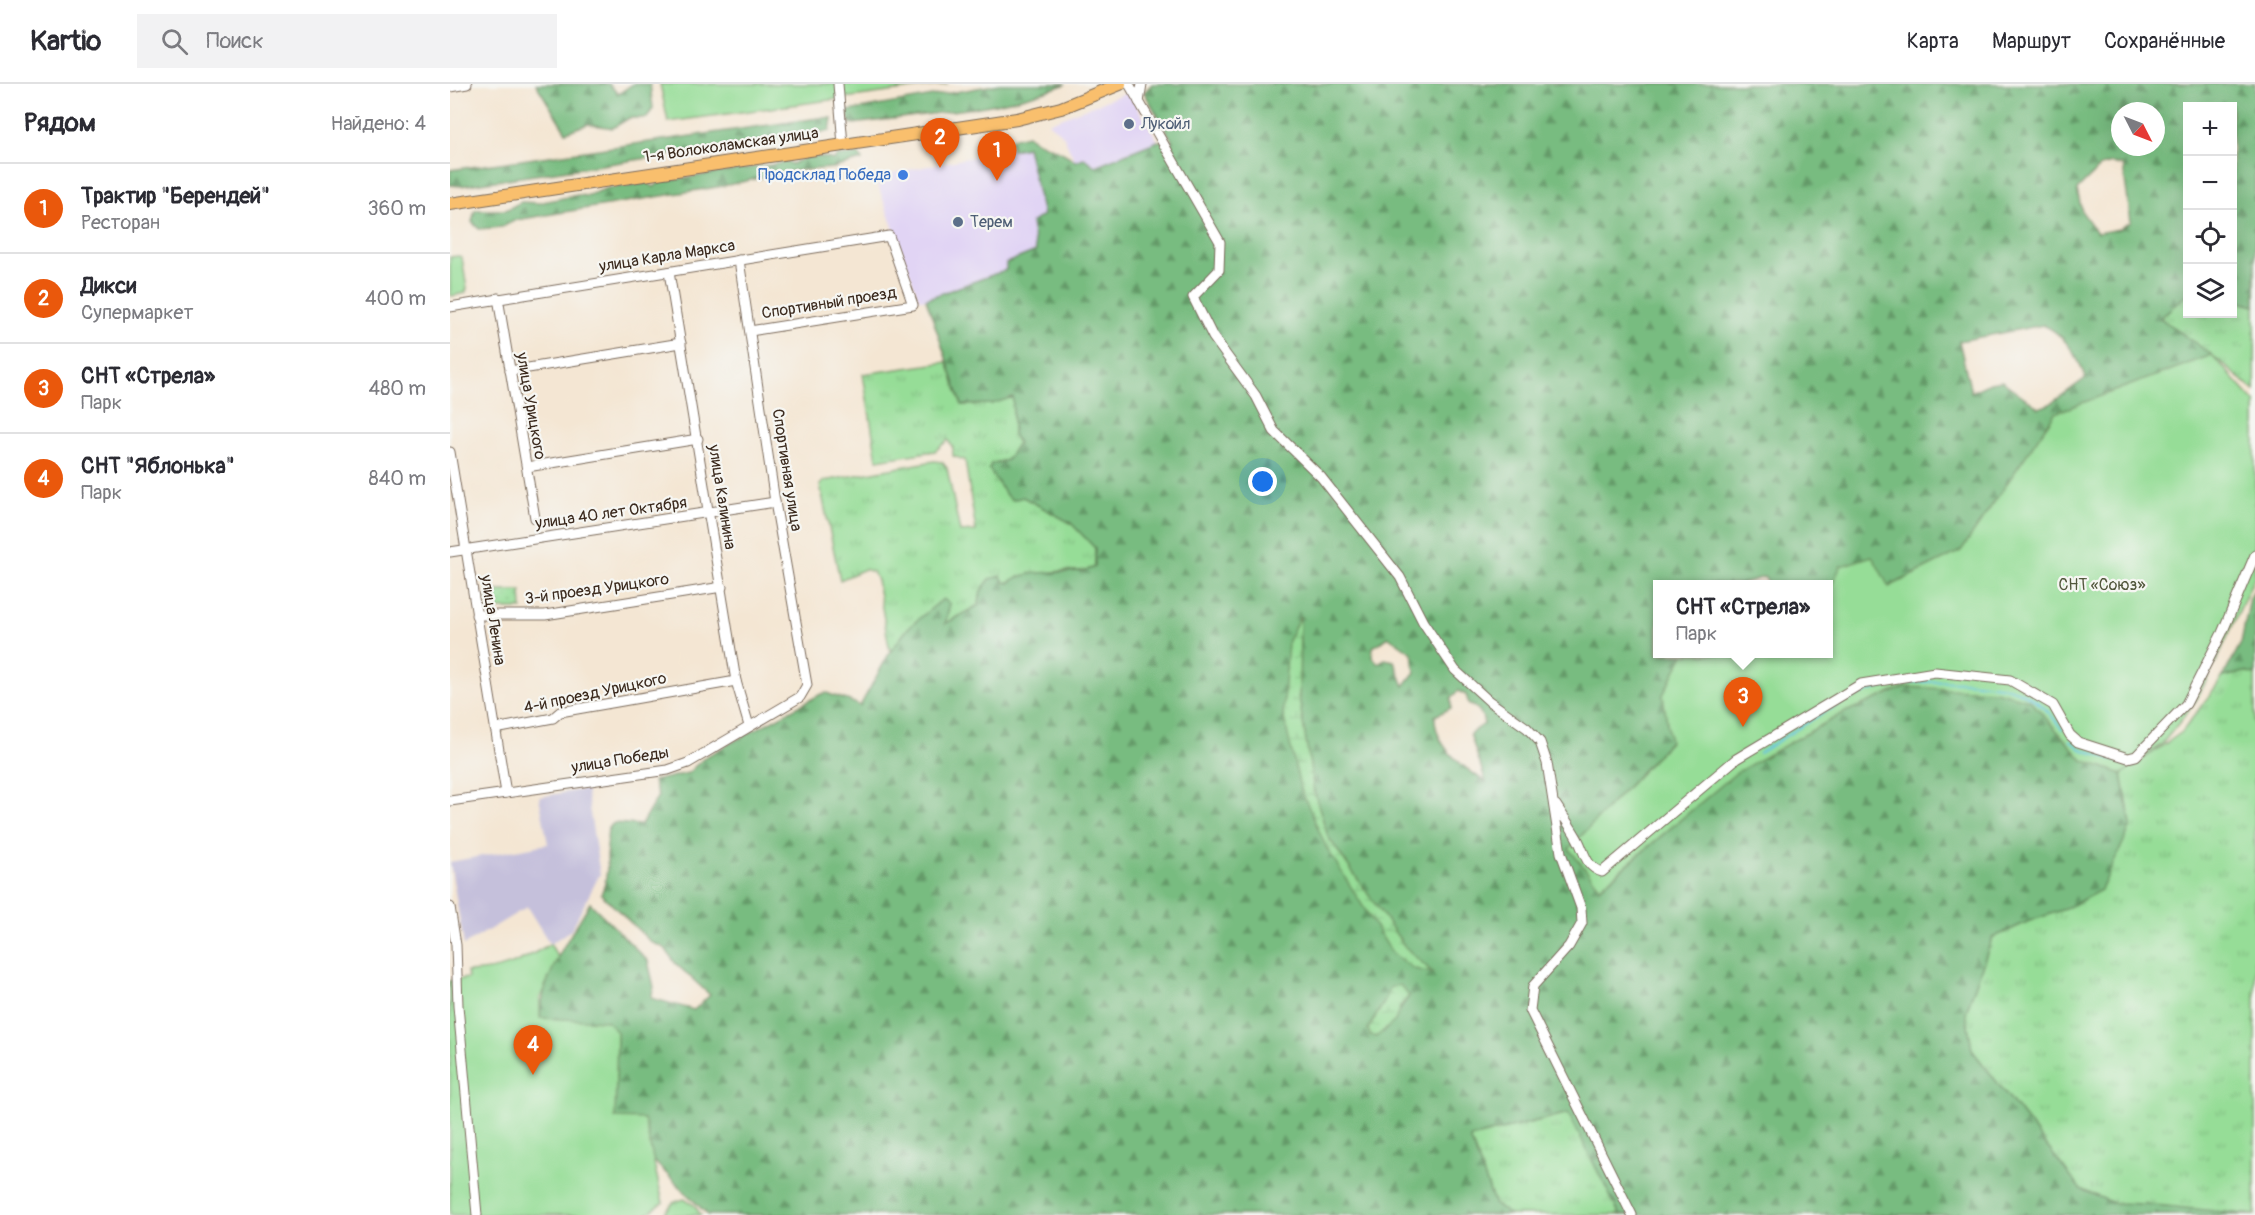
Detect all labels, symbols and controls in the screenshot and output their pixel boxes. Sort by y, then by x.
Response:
search box [137,14,557,68]
text: Kartio [30,24,101,59]
icon: search [158,25,191,58]
text: Поиск [206,27,264,55]
text: Карта [1907,28,1959,55]
text: Маршрут [1992,28,2071,55]
text: Сохранённые [2104,28,2225,55]
north arrow [2111,102,2165,156]
map controls [2183,102,2237,318]
button: + [2183,102,2237,156]
text: Рядом [24,107,96,139]
text: Найдено: 4 [331,111,426,136]
place label: Лукойл [1140,114,1190,134]
marker: Лукойл [1122,117,1136,131]
pin: 2 [920,118,960,168]
street label: 1-я Волоколамская улица [642,123,820,167]
pin: 1 [978,132,1016,181]
button: − [2183,156,2237,210]
place label: Продсклад Победа [758,165,891,185]
marker: Продсклад Победа [896,168,910,182]
text: Трактир "Берендей" [81,182,270,210]
text: 1 [40,196,47,221]
text: 360 m [367,196,426,221]
text: Ресторан [81,210,160,235]
button: locate [2183,210,2237,264]
place label: Терем [970,212,1013,232]
marker: Терем [951,215,965,229]
street label: улица Карла Маркса [597,235,736,277]
button: layers [2183,264,2237,318]
text: Дикси [81,272,136,300]
street label: Спортивный проезд [760,282,898,324]
text: 2 [38,286,49,311]
text: 400 m [365,286,426,311]
text: Супермаркет [81,300,193,325]
street label: улица Урицкого [512,350,550,462]
text: СНТ «Стрела» [81,362,215,390]
text: 3 [38,376,49,401]
text: 480 m [369,376,426,401]
text: Парк [81,390,122,415]
street label: Спортивная улица [767,407,807,533]
street label: улица Калинина [704,442,740,551]
text: СНТ "Яблонька" [81,452,235,480]
text: 4 [38,466,49,491]
text: 840 m [369,466,426,491]
your location [1248,467,1277,496]
text: Парк [81,480,122,505]
street label: улица 40 лет Октября [533,492,688,534]
street label: 3-й проезд Урицкого [524,569,671,609]
street label: улица Ленина [476,572,510,667]
park label: СНТ «Союз» [2058,575,2146,595]
popup [1653,580,1833,658]
text: СНТ «Стрела» [1676,593,1810,621]
text: Парк [1676,621,1717,646]
street label: 4-й проезд Урицкого [522,668,669,718]
pin: 3 [1724,678,1762,727]
street label: улица Победы [569,742,670,778]
pin: 4 [514,1026,553,1075]

